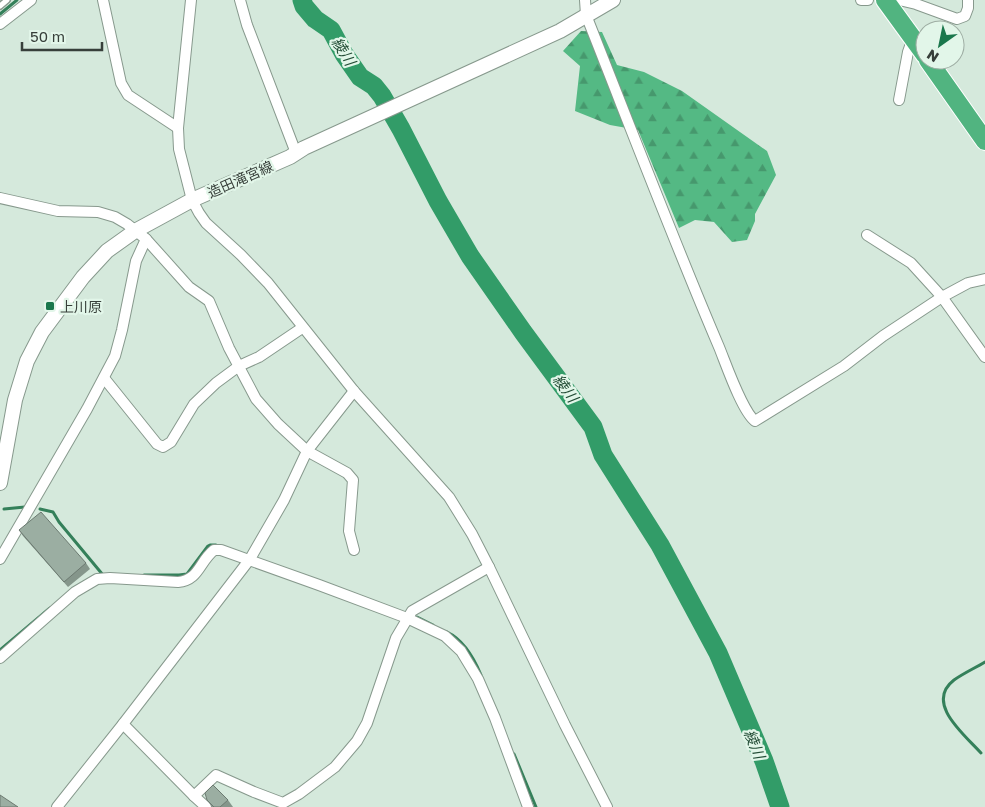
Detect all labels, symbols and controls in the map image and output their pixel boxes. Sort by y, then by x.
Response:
scale bar [22,20,102,52]
north arrow [915,20,965,70]
text: 50 m [30,27,65,45]
water label: 綾川 [328,34,361,70]
text: N [924,46,942,66]
street label: 造田滝宮線 [205,157,275,201]
place label: 上川原 [60,298,102,315]
marker: 上川原 [44,300,56,312]
water label: 綾川 [550,371,583,407]
water label: 綾川 [741,727,770,763]

